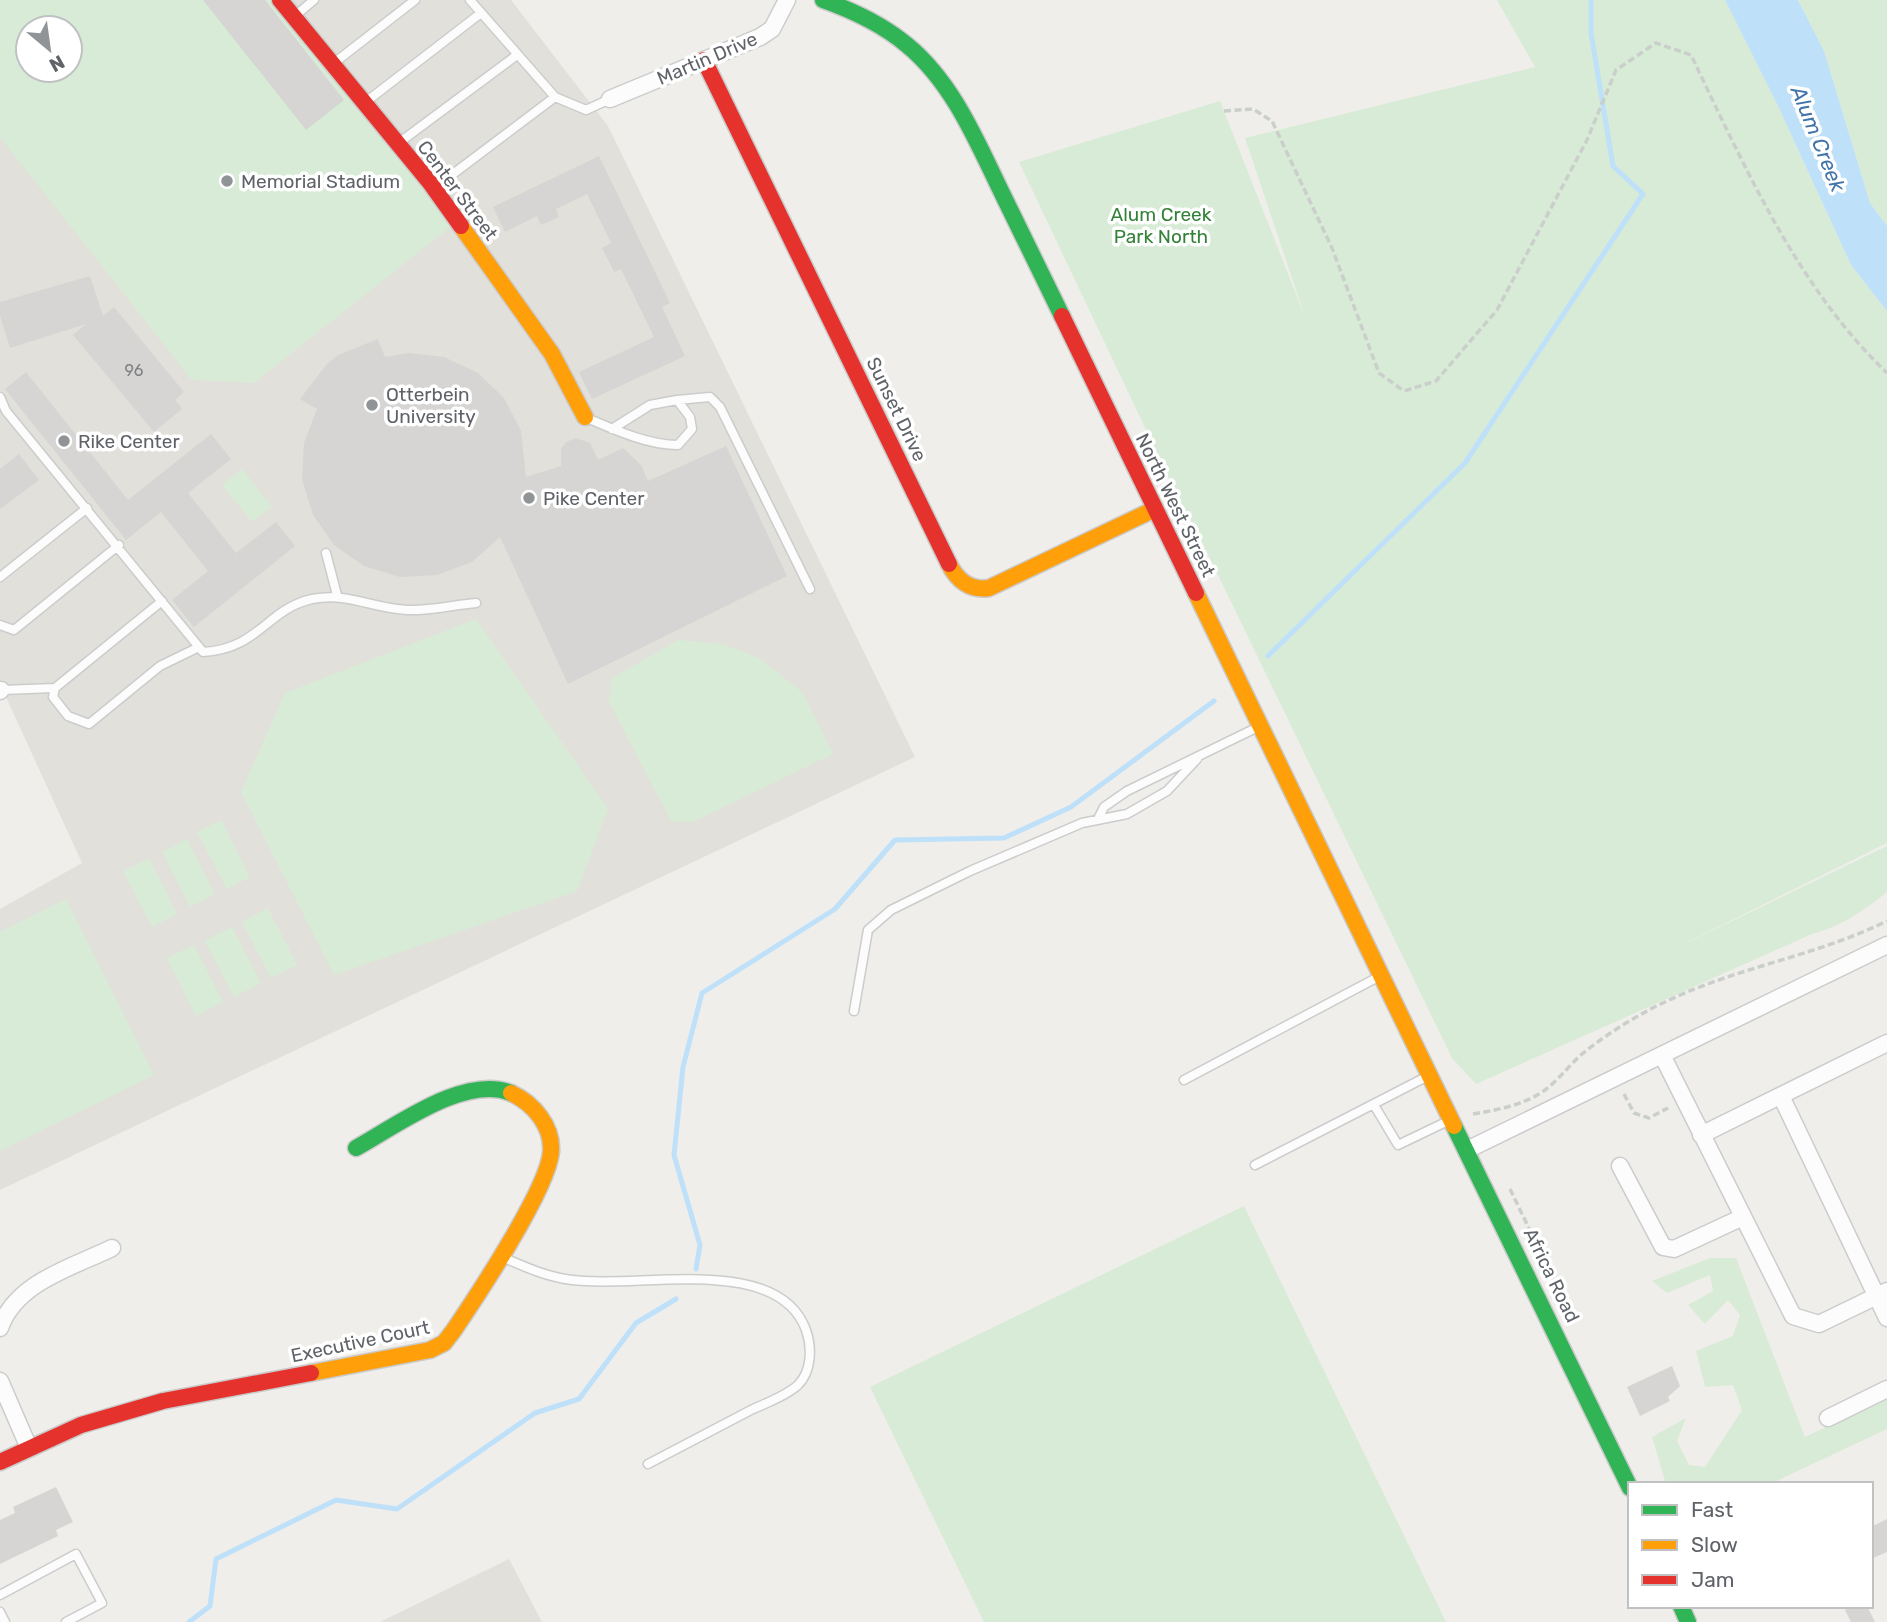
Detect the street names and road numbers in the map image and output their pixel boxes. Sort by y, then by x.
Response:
street label: Martin Drive [654,27,761,90]
street label: Center Street [413,136,503,245]
street label: Sunset Drive [861,353,932,465]
street label: North West Street [1131,430,1221,581]
street label: Africa Road [1519,1224,1584,1326]
street label: Executive Court [289,1315,432,1367]

